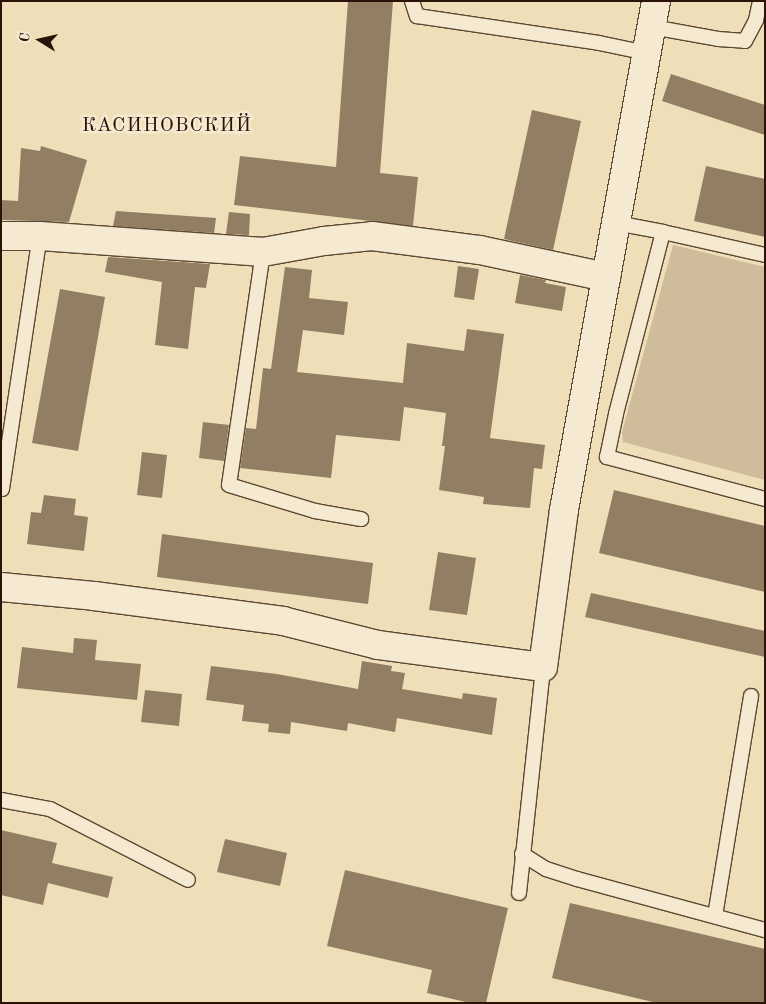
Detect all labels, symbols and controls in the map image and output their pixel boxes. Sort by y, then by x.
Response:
north arrow [15,15,65,65]
text: С [18,32,33,43]
district label: КАСИНОВСКИЙ [80,114,254,138]

